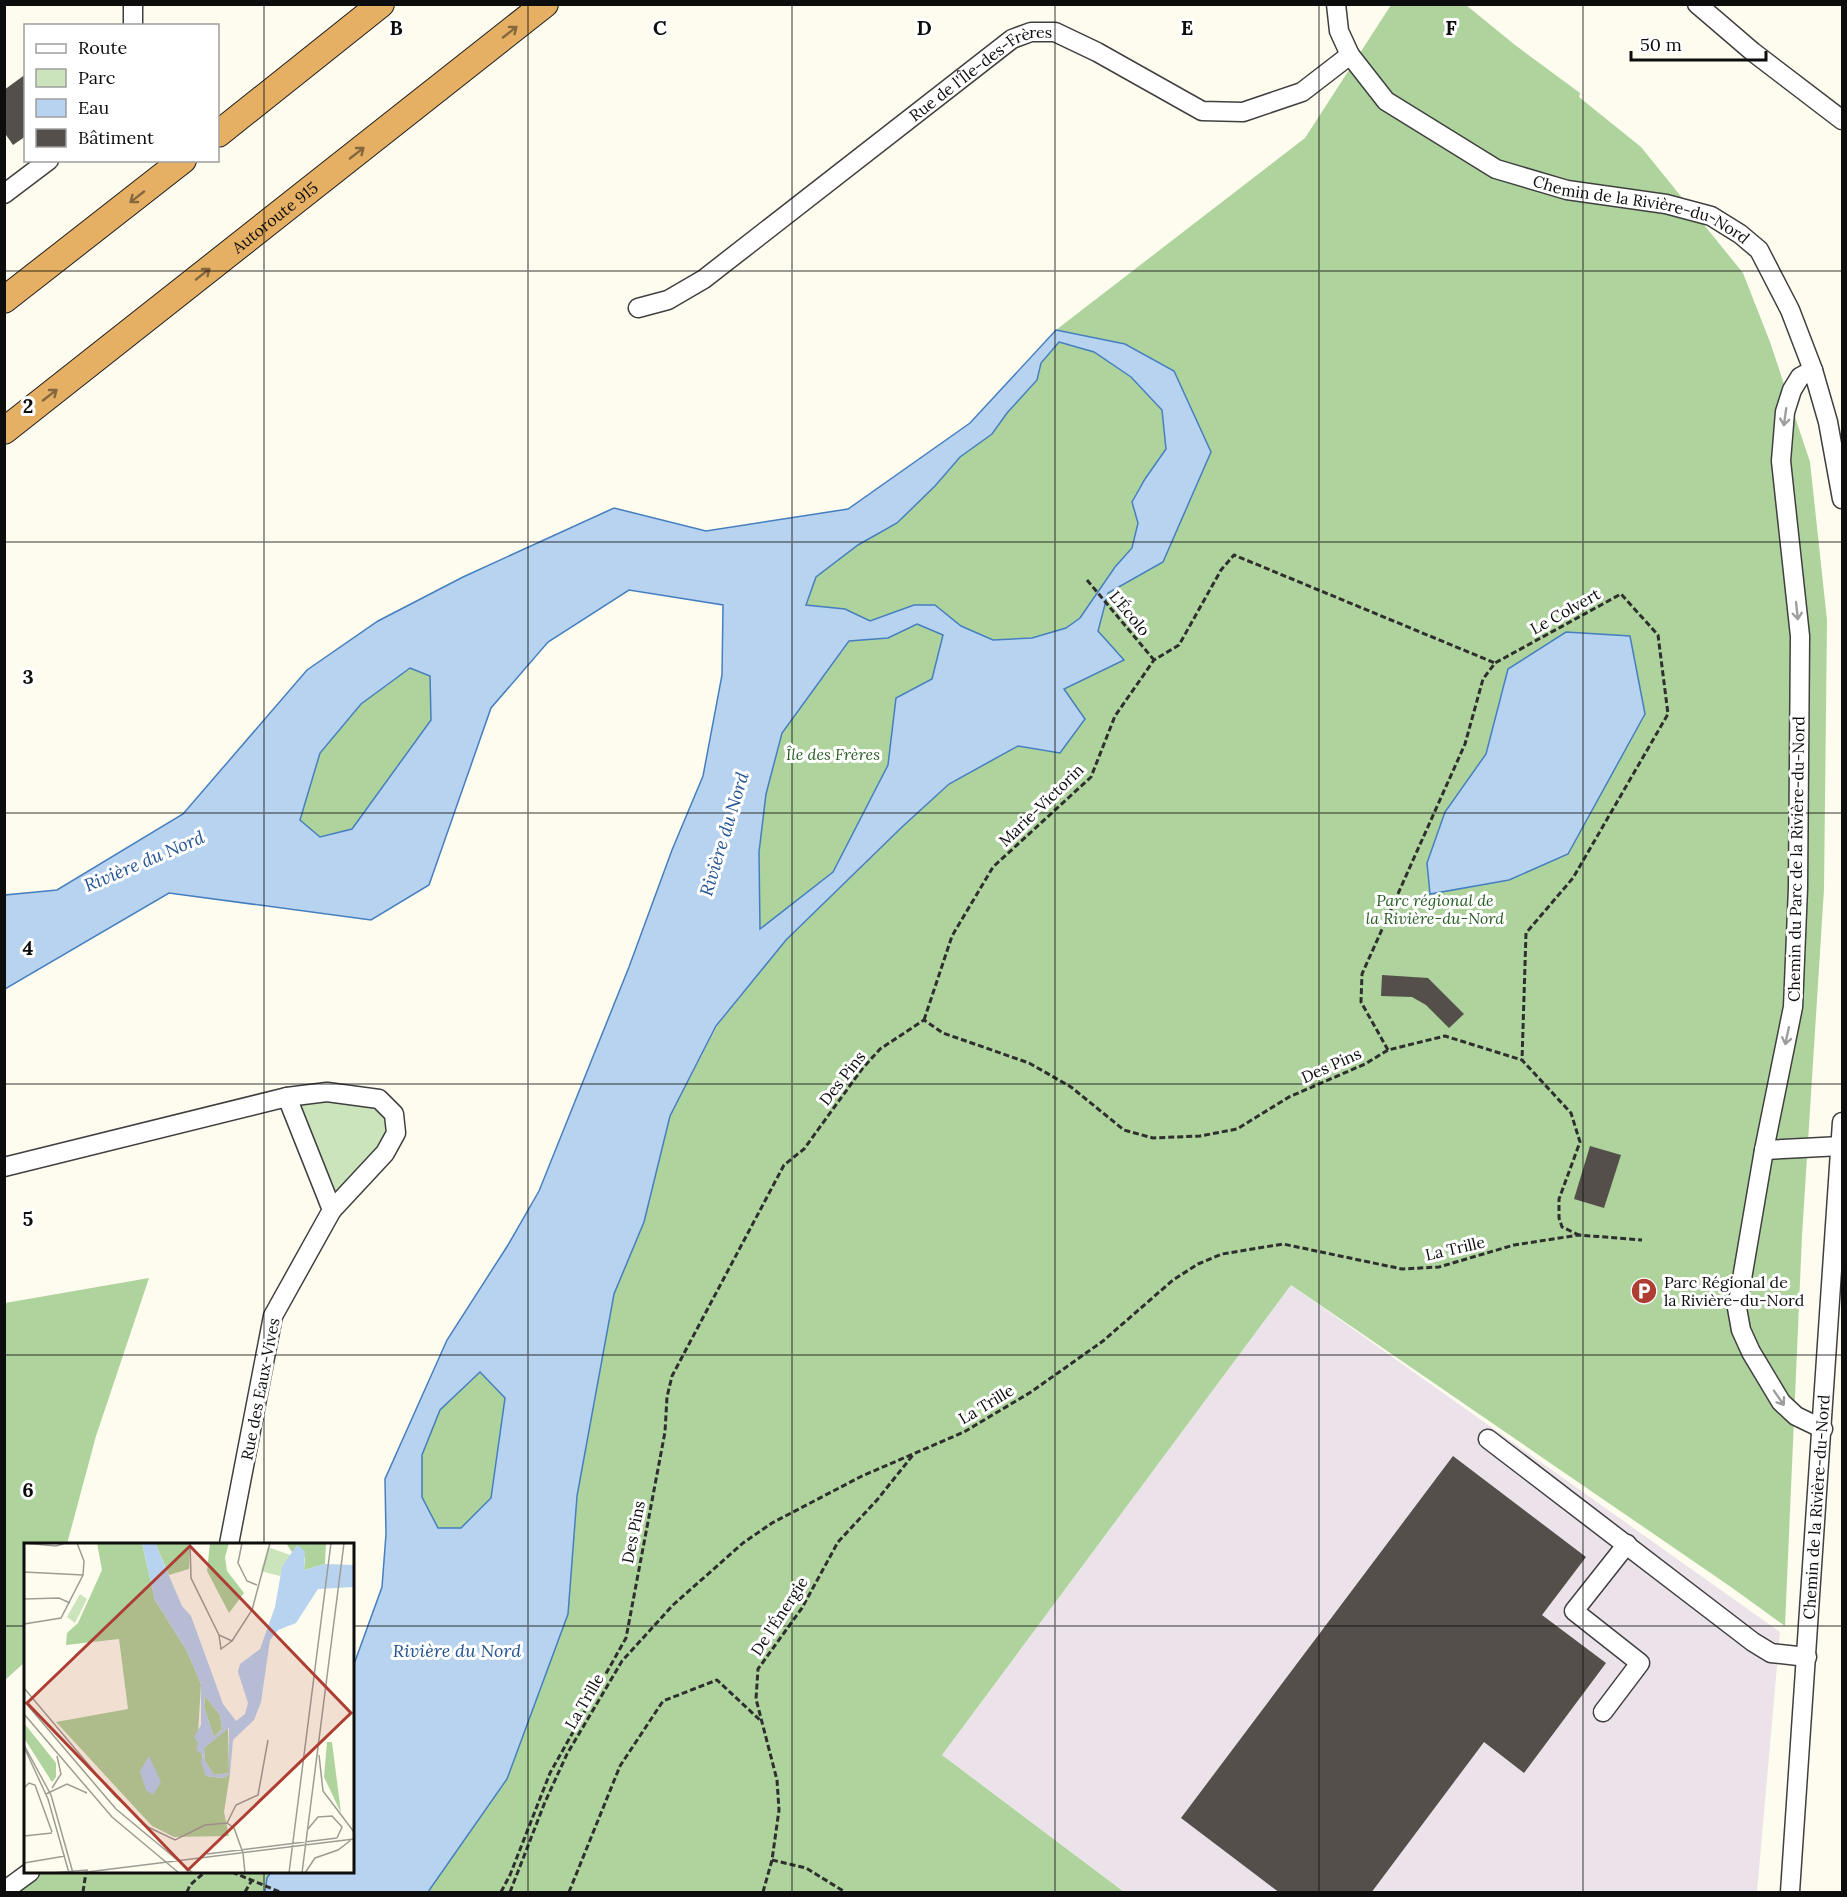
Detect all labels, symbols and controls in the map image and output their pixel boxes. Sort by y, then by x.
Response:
text: B [389,15,403,40]
text: C [653,15,667,40]
text: D [916,15,932,40]
text: E [1181,15,1193,40]
text: F [1445,15,1457,40]
street label: Rue de l'Île-des-Frères [905,22,1052,125]
legend [24,24,219,162]
scale bar [1631,24,1766,62]
one-way arrow [502,26,518,39]
text: 50 m [1640,33,1682,56]
text: Route [78,36,127,59]
text: Parc [78,66,115,89]
text: Eau [78,96,109,119]
text: Bâtiment [78,126,154,149]
one-way arrow [348,146,364,159]
street label: Chemin de la Rivière-du-Nord [1531,170,1754,248]
street label: Autoroute 915 [227,177,322,258]
one-way arrow [129,190,145,203]
one-way arrow [195,267,211,280]
one-way arrow [42,388,58,401]
text: 2 [23,393,33,418]
one-way arrow [1780,407,1791,427]
street label: Le Colvert [1527,583,1604,638]
street label: L'Écolo [1105,586,1155,640]
one-way arrow [1792,601,1803,620]
text: 3 [22,664,34,689]
street label: Chemin du Parc de la Rivière-du-Nord [1784,716,1808,1002]
park label: Île des Frères [786,744,880,764]
street label: Marie-Victorin [994,759,1088,850]
water label: Rivière du Nord [694,769,754,899]
water label: Rivière du Nord [80,825,208,897]
park label: Parc régional de la Rivière-du-Nord [1366,890,1504,928]
text: 4 [23,935,34,960]
one-way arrow [1781,1026,1792,1045]
street label: Des Pins [1298,1043,1364,1087]
street label: Des Pins [815,1047,869,1109]
text: 5 [23,1206,34,1231]
street label: La Trille [1423,1231,1487,1265]
place label: Parc Régional de la Rivière-du-Nord [1664,1272,1805,1310]
parking icon: Parc Régional de la Rivière-du-Nord [1629,1276,1659,1306]
street label: Rue des Eaux-Vives [236,1316,284,1462]
street label: La Trille [955,1380,1018,1428]
one-way arrow [1774,1389,1786,1406]
street label: Chemin de la Rivière-du-Nord [1798,1393,1834,1620]
text: 6 [22,1477,34,1502]
street label: Des Pins [617,1499,649,1565]
inset map [24,1543,354,1873]
street label: De l'Énergie [746,1573,812,1659]
water label: Rivière du Nord [393,1639,521,1662]
street label: La Trille [560,1669,608,1732]

